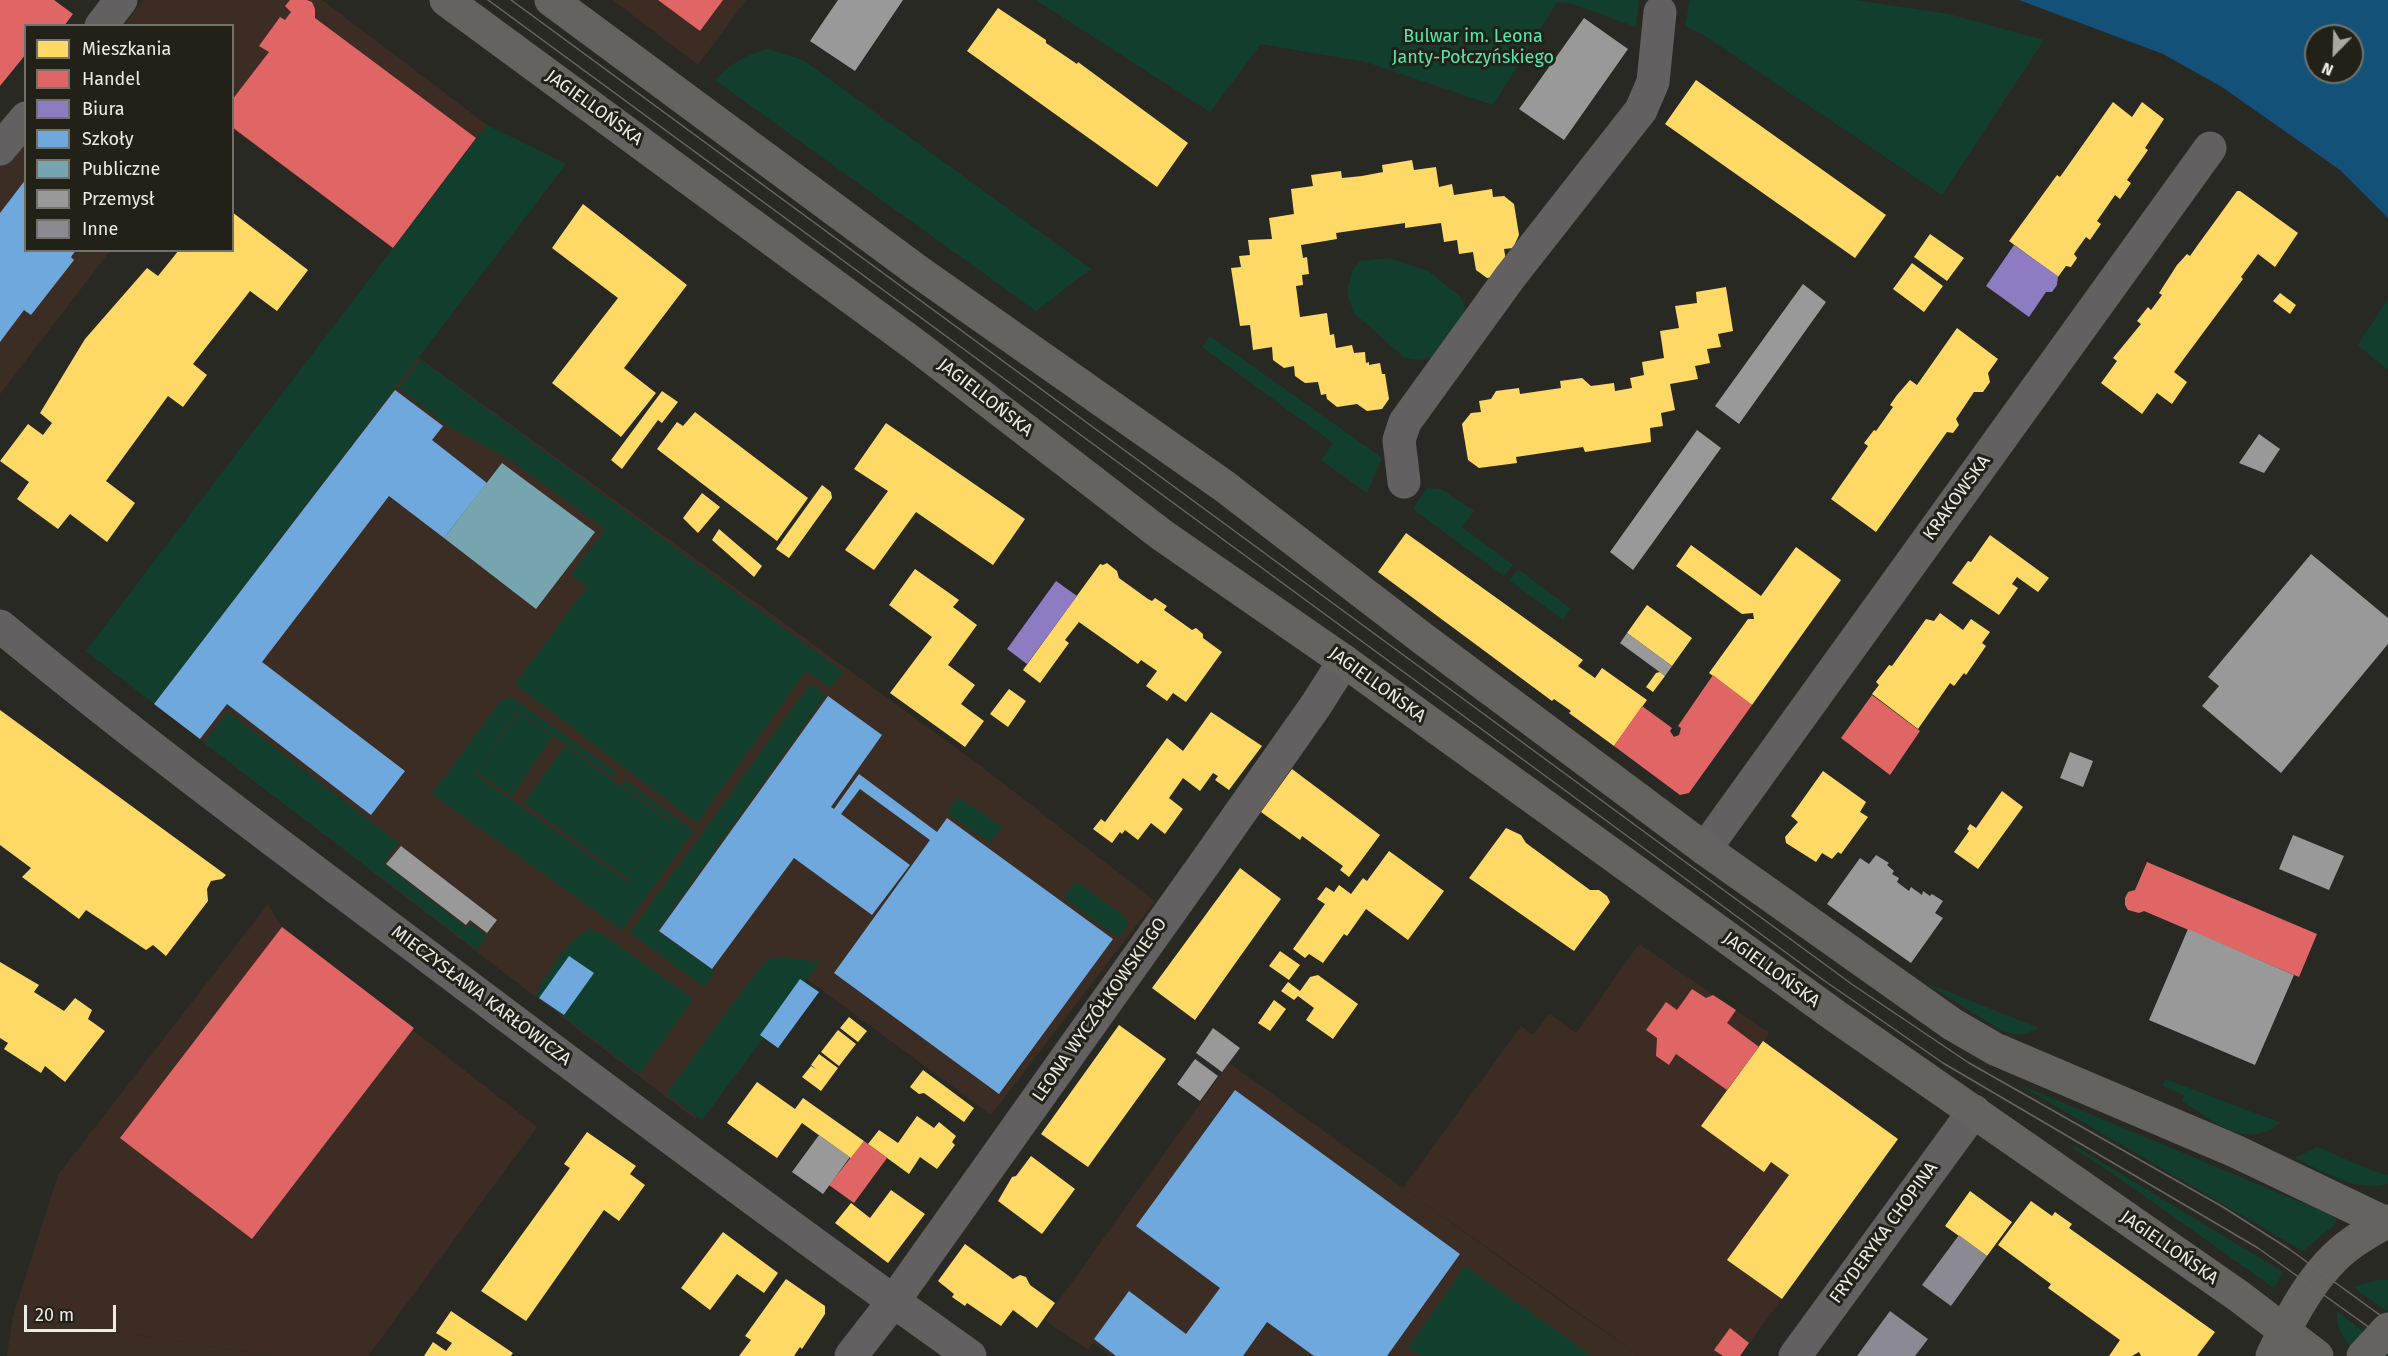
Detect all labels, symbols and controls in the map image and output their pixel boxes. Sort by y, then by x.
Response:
legend [24,24,234,252]
north arrow [2304,24,2364,84]
park label: Bulwar im. Leona Janty-Połczyńskiego [1392,26,1554,68]
text: Mieszkania [82,38,171,60]
text: N [2319,58,2336,80]
street label: JAGIELLOŃSKA [541,66,647,150]
text: Handel [82,68,140,90]
text: Biura [82,98,125,120]
text: Szkoły [82,128,134,150]
text: Publiczne [82,158,160,180]
text: Przemysł [82,188,154,210]
text: Inne [82,218,118,240]
street label: JAGIELLOŃSKA [933,354,1037,442]
street label: KRAKOWSKA [1919,451,1995,545]
street label: JAGIELLOŃSKA [1324,643,1430,727]
street label: LEONA WYCZÓŁKOWSKIEGO [1028,914,1172,1106]
street label: MIECZYSŁAWA KARŁOWICZA [387,921,575,1071]
street label: JAGIELLOŃSKA [1718,928,1824,1012]
street label: FRYDERYKA CHOPINA [1825,1158,1943,1308]
street label: JAGIELLOŃSKA [2116,1206,2222,1290]
scale bar [27,1293,118,1331]
text: 20 m [35,1304,74,1326]

